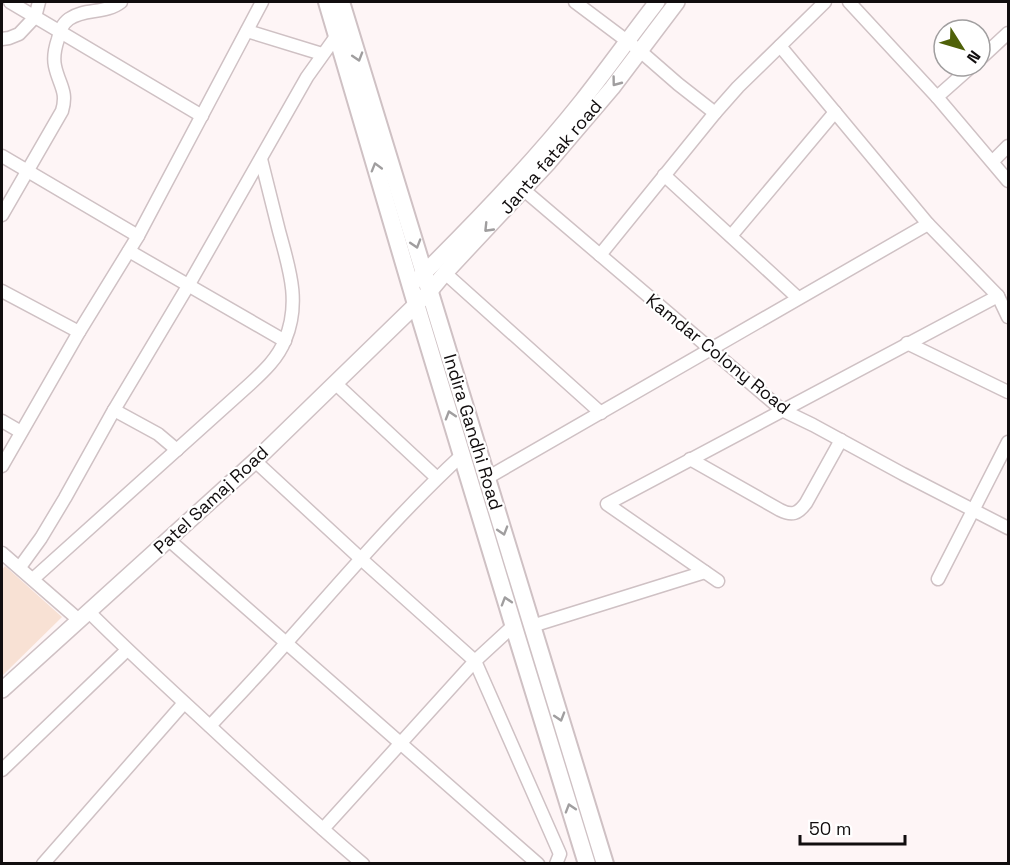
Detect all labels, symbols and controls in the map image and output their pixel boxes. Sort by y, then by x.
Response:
north arrow [932,18,992,78]
text: N [962,46,985,67]
one-way arrow [351,51,363,62]
one-way arrow [612,75,623,86]
street label: Janta fatak road [495,95,607,219]
one-way arrow [371,162,383,173]
one-way arrow [484,221,495,232]
one-way arrow [408,238,421,249]
street label: Kamdar Colony Road [641,288,795,419]
street label: Indira Gandhi Road [439,351,508,513]
one-way arrow [445,410,457,421]
street label: Patel Samaj Road [149,441,273,559]
one-way arrow [496,525,508,536]
one-way arrow [501,596,513,607]
one-way arrow [553,711,565,722]
one-way arrow [565,803,577,814]
scale bar [800,808,905,846]
text: 50 m [809,817,851,840]

